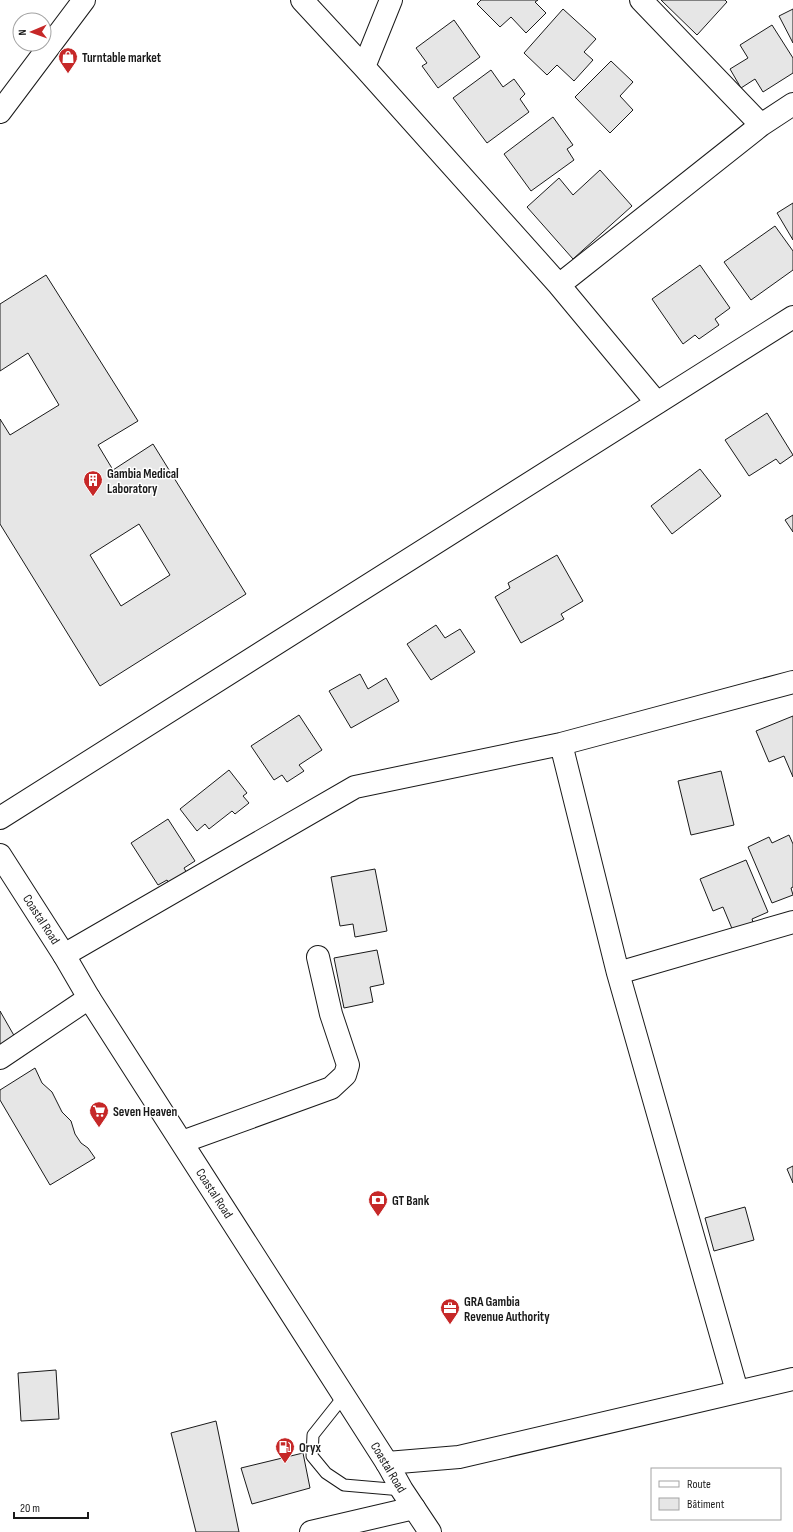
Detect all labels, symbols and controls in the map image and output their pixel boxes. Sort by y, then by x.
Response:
north arrow [12,12,52,52]
text: N [16,29,29,35]
shop icon: Turntable market [57,46,79,74]
place label: Turntable market [82,50,162,66]
place label: Gambia Medical Laboratory [107,466,179,497]
building icon: Gambia Medical Laboratory [82,469,104,497]
street label: Coastal Road [19,892,63,948]
supermarket icon: Seven Heaven [88,1100,110,1128]
place label: Seven Heaven [113,1104,178,1120]
street label: Coastal Road [192,1166,236,1222]
bank icon: GT Bank [367,1189,389,1217]
place label: GT Bank [392,1193,430,1209]
place label: GRA Gambia Revenue Authority [464,1294,550,1325]
office icon: GRA Gambia Revenue Authority [439,1297,461,1325]
fuel station icon: Oryx [274,1436,296,1464]
street label: Coastal Road [367,1439,409,1496]
place label: Oryx [299,1440,321,1456]
legend [651,1468,781,1520]
text: Route [687,1477,711,1492]
scale bar [14,1494,88,1520]
text: Bâtiment [687,1497,725,1512]
text: 20 m [20,1501,40,1516]

